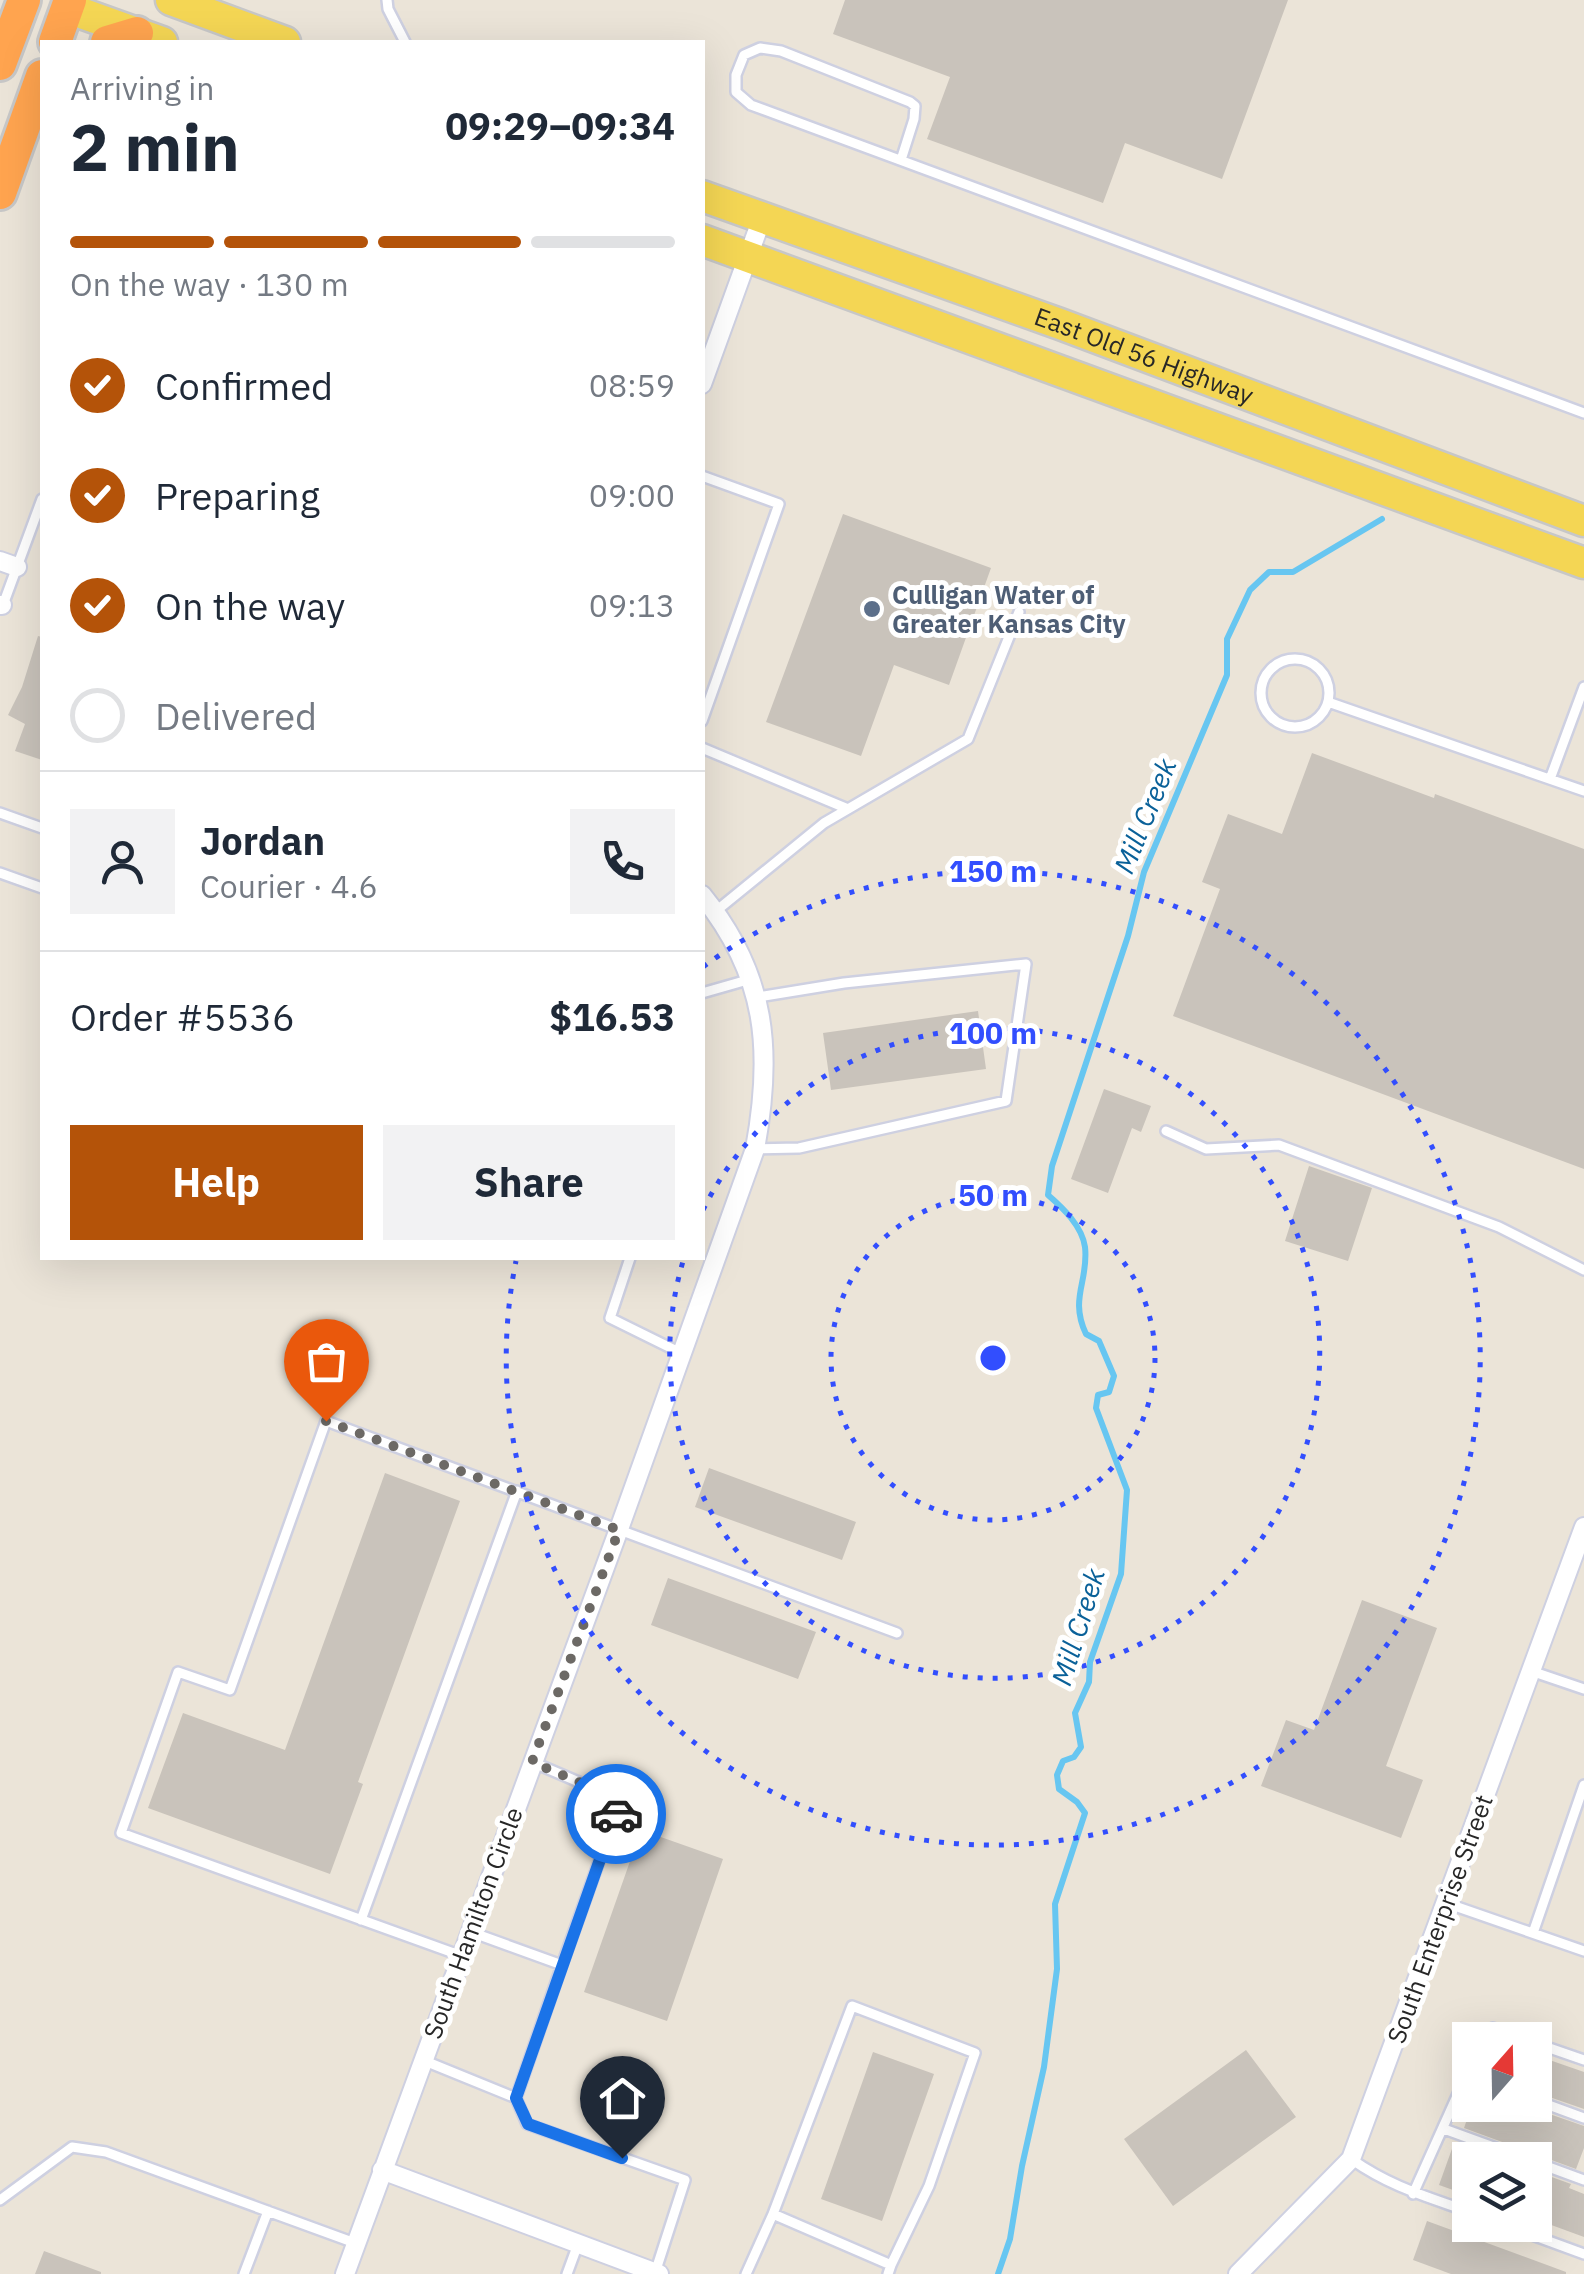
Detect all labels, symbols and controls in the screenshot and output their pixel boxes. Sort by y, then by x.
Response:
text: Arriving in [70,67,215,109]
text: 09:29–09:34 [445,101,675,150]
text: 2 min [70,104,240,189]
text: On the way · 130 m [70,263,349,305]
street label: East Old 56 Highway [1030,299,1259,411]
icon: check [70,358,125,413]
text: Confirmed [155,361,333,410]
text: 08:59 [589,364,675,406]
icon: check [70,468,125,523]
text: Preparing [155,471,320,520]
text: 09:00 [589,474,675,516]
icon: check [70,578,125,633]
place label: Culligan Water of Greater Kansas City [892,578,1126,640]
text: On the way [155,581,345,630]
text: 09:13 [589,584,675,626]
marker: Culligan Water of Greater Kansas City [861,598,883,620]
text: Delivered [155,691,317,740]
water label: Mill Creek [1105,753,1184,879]
button: person [70,809,175,914]
button: phone [570,809,675,914]
text: Jordan [200,816,325,865]
text: 150 m [949,851,1037,890]
text: Courier · 4.6 [200,865,378,907]
text: Order #5536 [70,992,295,1041]
text: $16.53 [549,992,675,1041]
text: 100 m [949,1013,1037,1052]
button: Help [70,1125,363,1240]
button: Share [383,1125,675,1240]
text: 50 m [958,1175,1028,1214]
pin [284,1319,369,1422]
icon: bag [299,1334,354,1389]
centre of rings [975,1340,1011,1376]
water label: Mill Creek [1042,1563,1113,1690]
courier [566,1764,666,1864]
icon: car [589,1787,644,1842]
street label: South Enterprise Street [1379,1790,1500,2048]
street label: South Hamilton Circle [415,1803,530,2043]
north arrow [1452,2022,1552,2122]
map controls [1452,2022,1552,2242]
pin [580,2056,665,2159]
icon: home [595,2071,650,2126]
button: layers [1452,2142,1552,2242]

